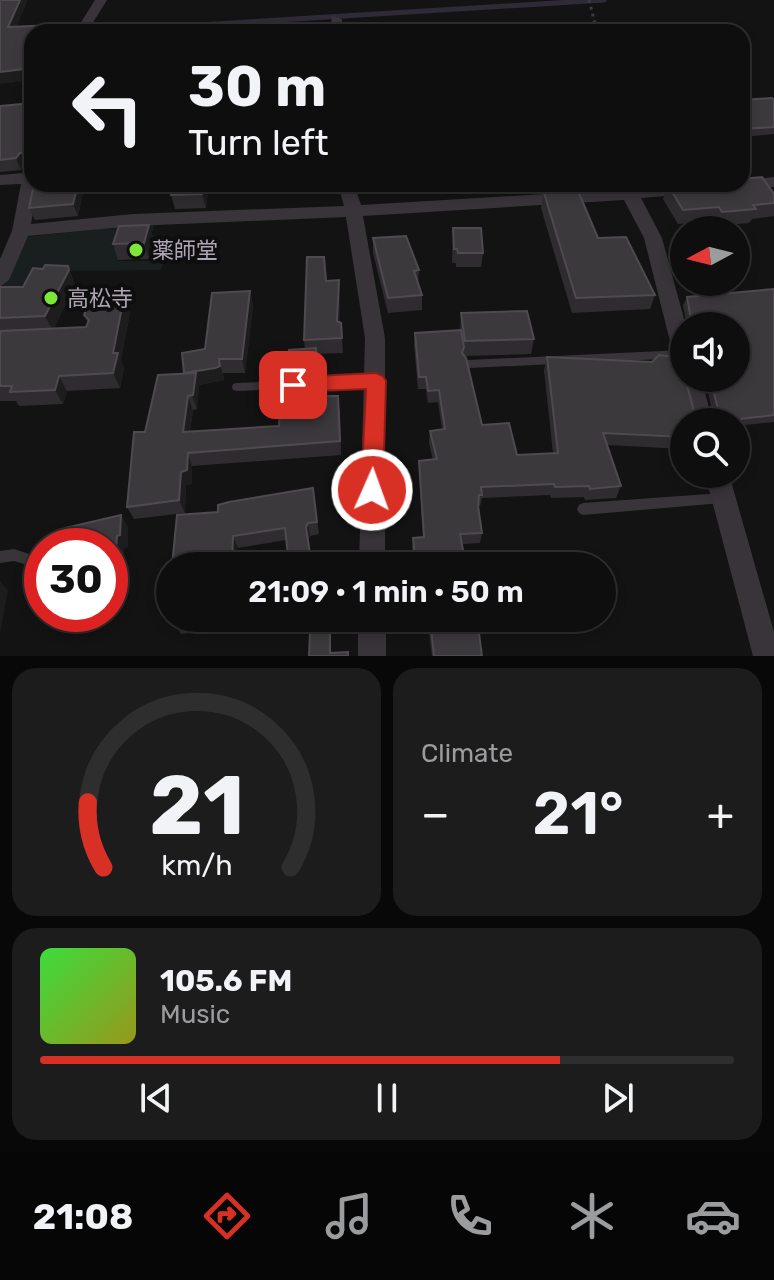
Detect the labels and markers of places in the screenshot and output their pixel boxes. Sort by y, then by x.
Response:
place label: 薬師堂 [152,237,218,264]
marker: 薬師堂 [127,241,145,259]
place label: 高松寺 [67,285,133,312]
marker: 高松寺 [42,289,60,307]
pin [259,351,327,419]

